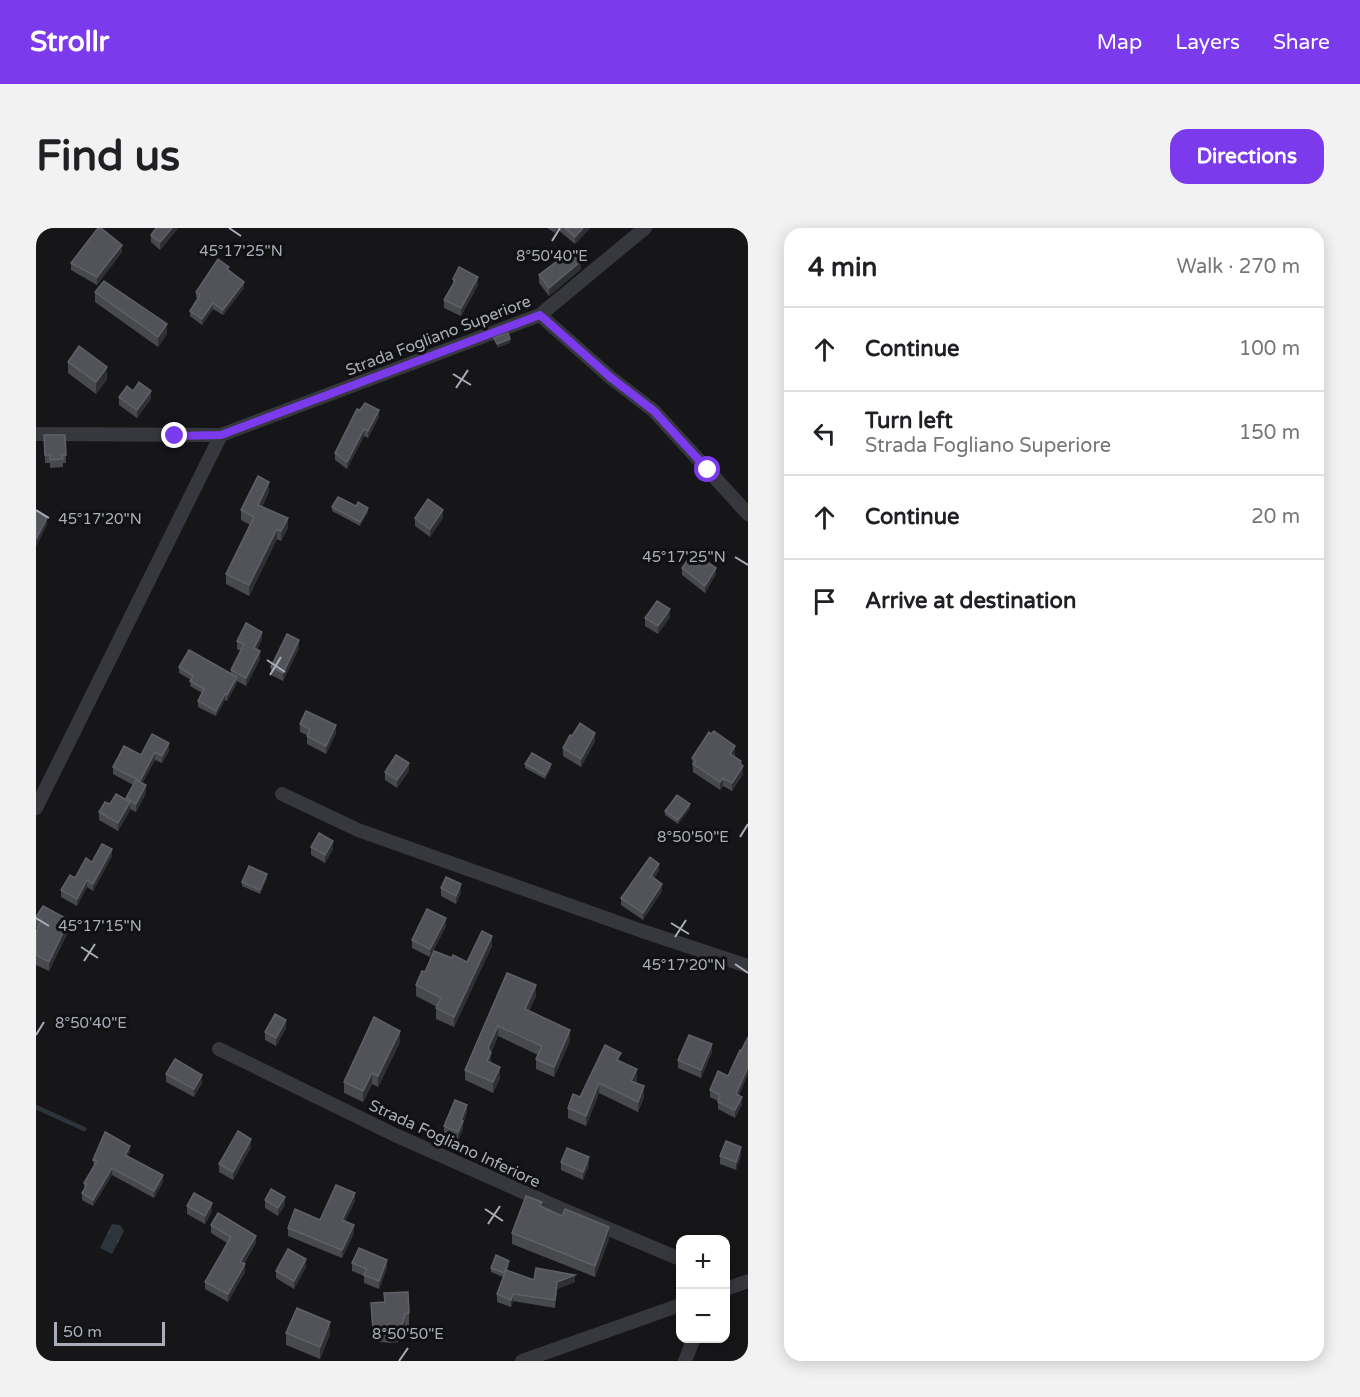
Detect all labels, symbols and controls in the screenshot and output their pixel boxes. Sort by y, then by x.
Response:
text: Strollr [30,25,109,59]
text: Map [1097,30,1142,55]
text: Layers [1175,30,1240,55]
text: Share [1273,30,1330,55]
button: Directions [1170,129,1324,184]
text: Find us [36,131,180,182]
text: 45°17'25"N [199,242,283,260]
text: 8°50'40"E [516,247,588,265]
text: 4 min [808,252,877,283]
text: Walk · 270 m [1177,255,1300,279]
street label: Strada Fogliano Superiore [343,291,534,381]
icon: ahead [808,333,841,366]
text: Continue [865,336,960,362]
text: 100 m [1239,337,1300,361]
text: Turn left [865,408,953,434]
icon: left [808,417,841,450]
text: 150 m [1239,421,1300,445]
route end [161,422,187,448]
text: Strada Fogliano Superiore [865,434,1111,458]
route start [694,456,720,482]
icon: ahead [808,501,841,534]
text: Continue [865,504,960,530]
text: 20 m [1251,505,1300,529]
text: 45°17'20"N [58,510,142,528]
text: 45°17'25"N [642,548,726,566]
icon: arrive [808,585,841,618]
text: Arrive at destination [865,588,1076,614]
text: 8°50'50"E [657,828,729,846]
text: 45°17'15"N [58,917,142,935]
text: 45°17'20"N [642,956,726,974]
text: 8°50'40"E [55,1014,127,1032]
street label: Strada Fogliano Inferiore [366,1095,544,1192]
map controls [676,1235,730,1343]
button: + [676,1235,730,1289]
button: − [676,1289,730,1343]
scale bar [54,1319,165,1346]
text: 50 m [63,1322,102,1342]
text: 8°50'50"E [372,1325,444,1343]

